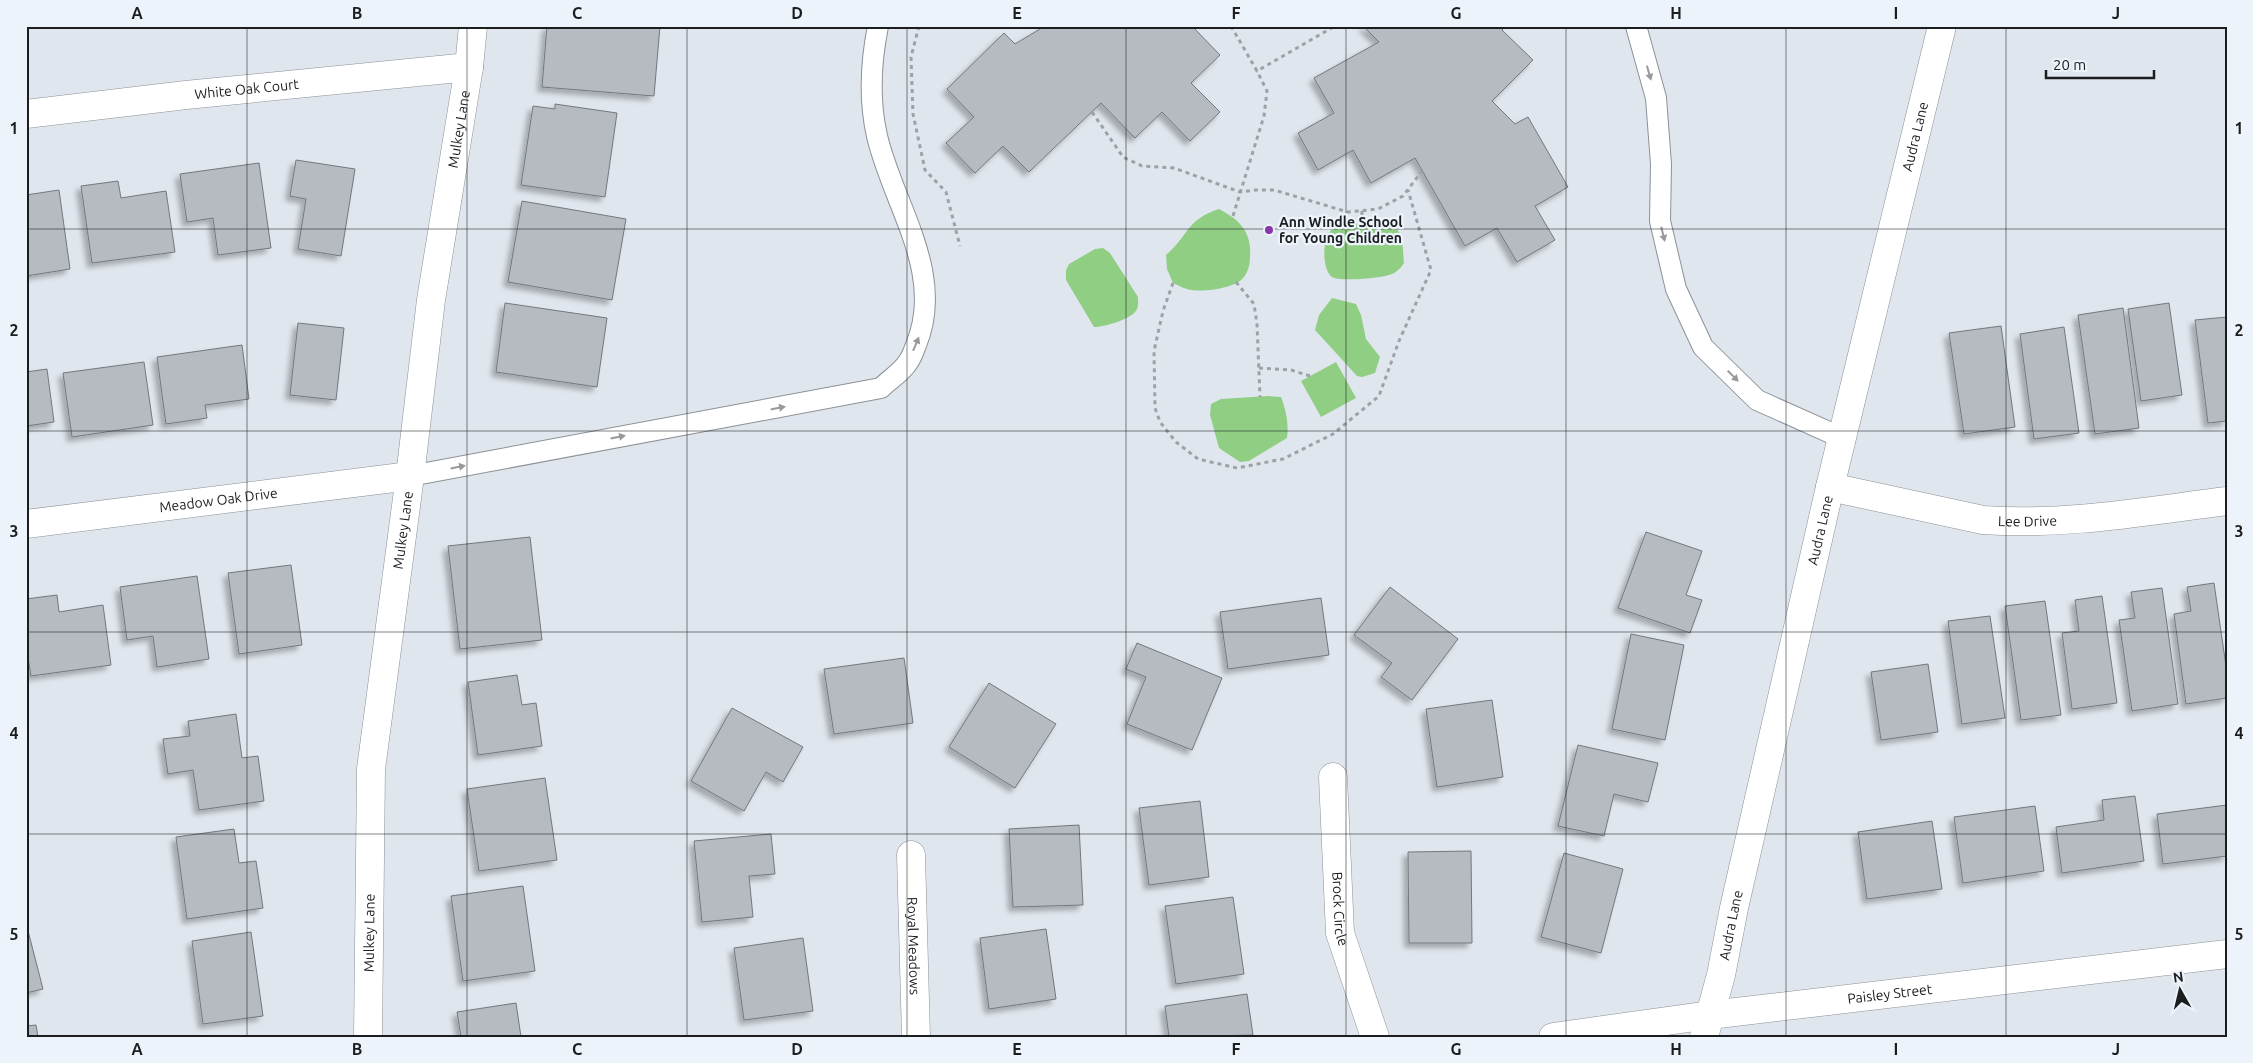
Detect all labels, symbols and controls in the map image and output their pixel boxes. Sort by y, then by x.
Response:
text: A [131,4,143,22]
text: B [352,4,362,22]
text: C [572,4,582,22]
text: D [791,4,803,22]
text: E [1012,4,1022,22]
text: F [1232,4,1241,22]
text: G [1450,4,1462,22]
text: H [1670,4,1682,22]
text: I [1894,4,1898,22]
text: J [2112,4,2120,22]
scale bar [2046,48,2153,80]
text: 20 m [2053,56,2086,73]
one-way arrow [1646,66,1654,81]
street label: White Oak Court [194,76,300,102]
street label: Mulkey Lane [445,89,473,169]
street label: Audra Lane [1899,100,1931,173]
text: 1 [9,119,19,137]
text: 1 [2234,119,2244,137]
place label: Ann Windle School for Young Children [1279,214,1403,246]
marker: Ann Windle School for Young Children [1263,224,1275,236]
one-way arrow [1659,226,1667,242]
text: 2 [9,321,19,339]
text: 2 [2234,321,2244,339]
one-way arrow [913,337,921,351]
one-way arrow [1727,370,1739,382]
one-way arrow [770,403,786,411]
one-way arrow [611,433,627,441]
one-way arrow [451,463,466,471]
street label: Meadow Oak Drive [158,485,279,515]
street label: Mulkey Lane [390,490,416,570]
street label: Audra Lane [1804,494,1836,567]
street label: Lee Drive [1998,512,2057,529]
text: 3 [9,522,19,540]
text: 3 [2234,522,2244,540]
text: 4 [9,724,19,742]
text: 4 [2234,724,2244,742]
street label: Brock Circle [1329,871,1352,948]
street label: Audra Lane [1716,889,1746,962]
street label: Mulkey Lane [361,894,378,972]
street label: Royal Meadows [904,897,923,995]
text: 5 [9,925,19,943]
text: 5 [2234,925,2244,943]
north arrow [2156,966,2206,1016]
text: N [2172,968,2184,986]
street label: Paisley Street [1846,981,1934,1007]
text: A [131,1040,143,1058]
text: B [352,1040,362,1058]
text: C [572,1040,582,1058]
text: D [791,1040,803,1058]
text: E [1012,1040,1022,1058]
text: F [1232,1040,1241,1058]
text: G [1450,1040,1462,1058]
text: H [1670,1040,1682,1058]
text: I [1894,1040,1898,1058]
text: J [2112,1040,2120,1058]

